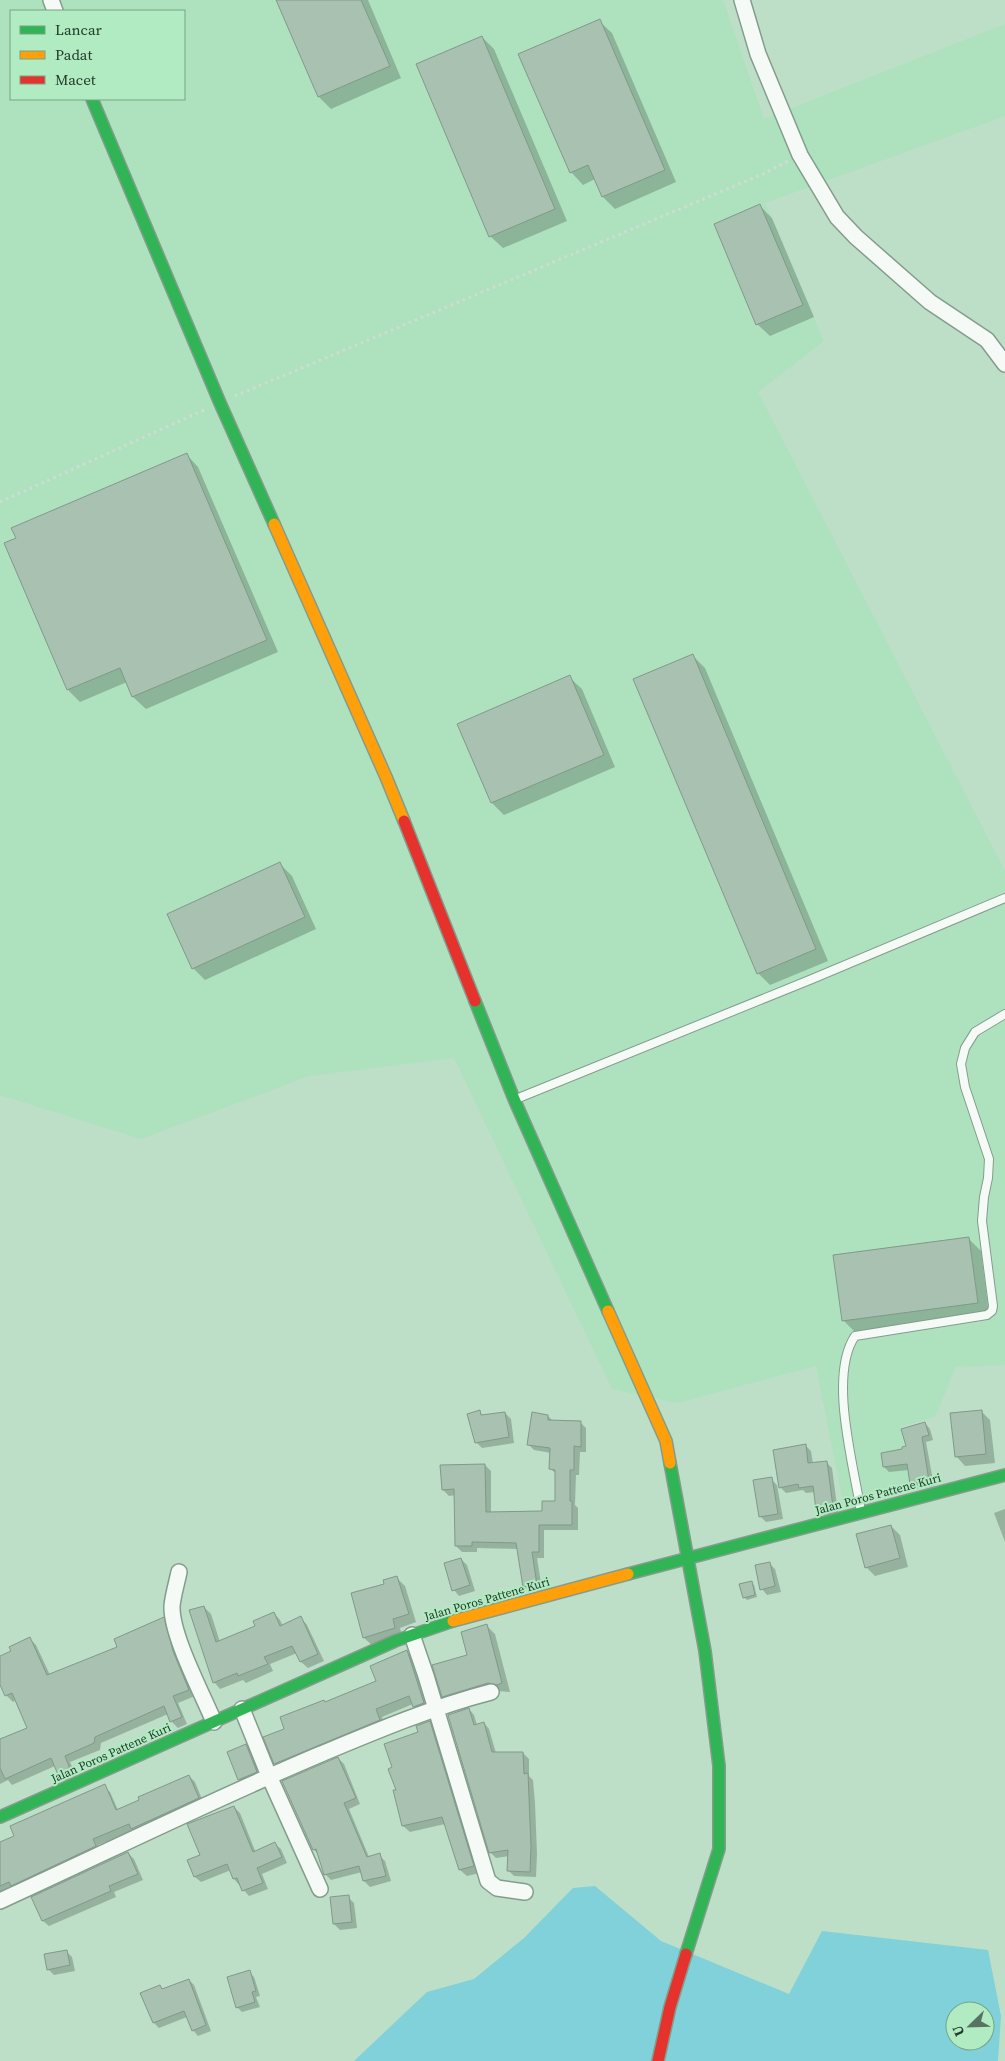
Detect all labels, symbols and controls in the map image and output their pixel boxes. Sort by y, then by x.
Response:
legend [10,10,185,100]
text: Lancar [55,19,102,40]
text: Padat [55,44,92,65]
text: Macet [55,69,96,90]
street label: Jalan Poros Pattene Kuri [812,1469,943,1519]
street label: Jalan Poros Pattene Kuri [422,1573,552,1625]
street label: Jalan Poros Pattene Kuri [48,1719,174,1787]
north arrow [945,2001,995,2051]
text: U [947,2022,969,2040]

